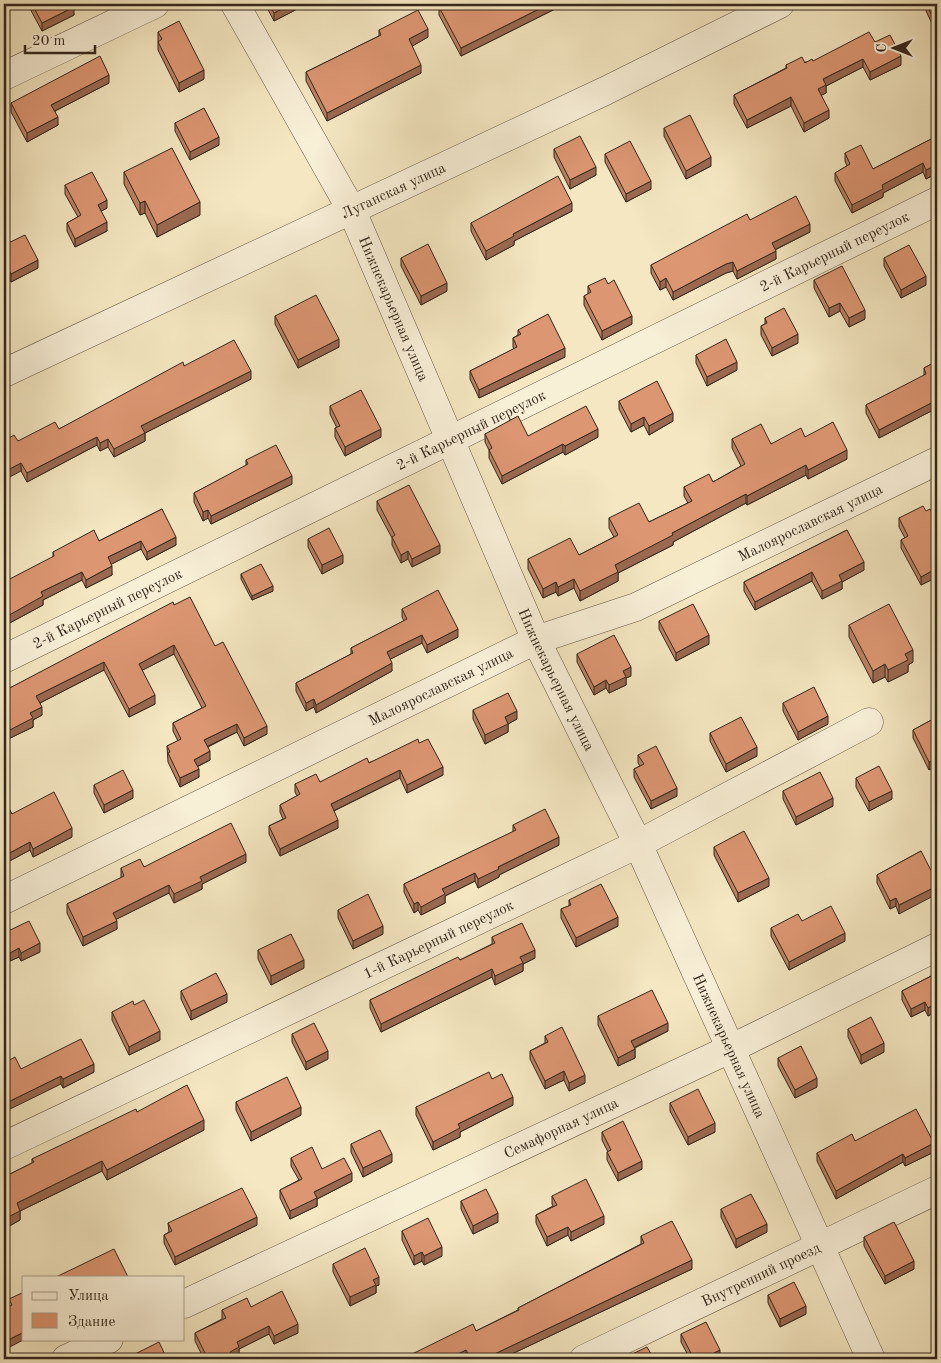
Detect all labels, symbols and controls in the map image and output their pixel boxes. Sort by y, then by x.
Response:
scale bar [25,22,95,54]
north arrow [868,22,918,72]
text: 20 m [32,34,66,49]
text: С [875,43,889,53]
street label: Луганская улица [339,161,449,223]
street label: 2-й Карьерный переулок [758,210,912,296]
street label: Нижнекарьерная улица [355,234,430,385]
street label: 2-й Карьерный переулок [394,388,549,474]
street label: Малоярославская улица [736,482,886,565]
street label: 2-й Карьерный переулок [31,567,185,653]
street label: Нижнекарьерная улица [514,607,596,754]
street label: Малоярославская улица [367,646,516,730]
street label: 1-й Карьерный переулок [362,898,517,983]
street label: Нижнекарьерная улица [689,972,767,1121]
street label: Семафорная улица [502,1096,622,1162]
street label: Внутренний проезд [700,1241,824,1310]
legend [22,1276,185,1340]
text: Улица [68,1289,109,1304]
text: Здание [68,1315,115,1330]

